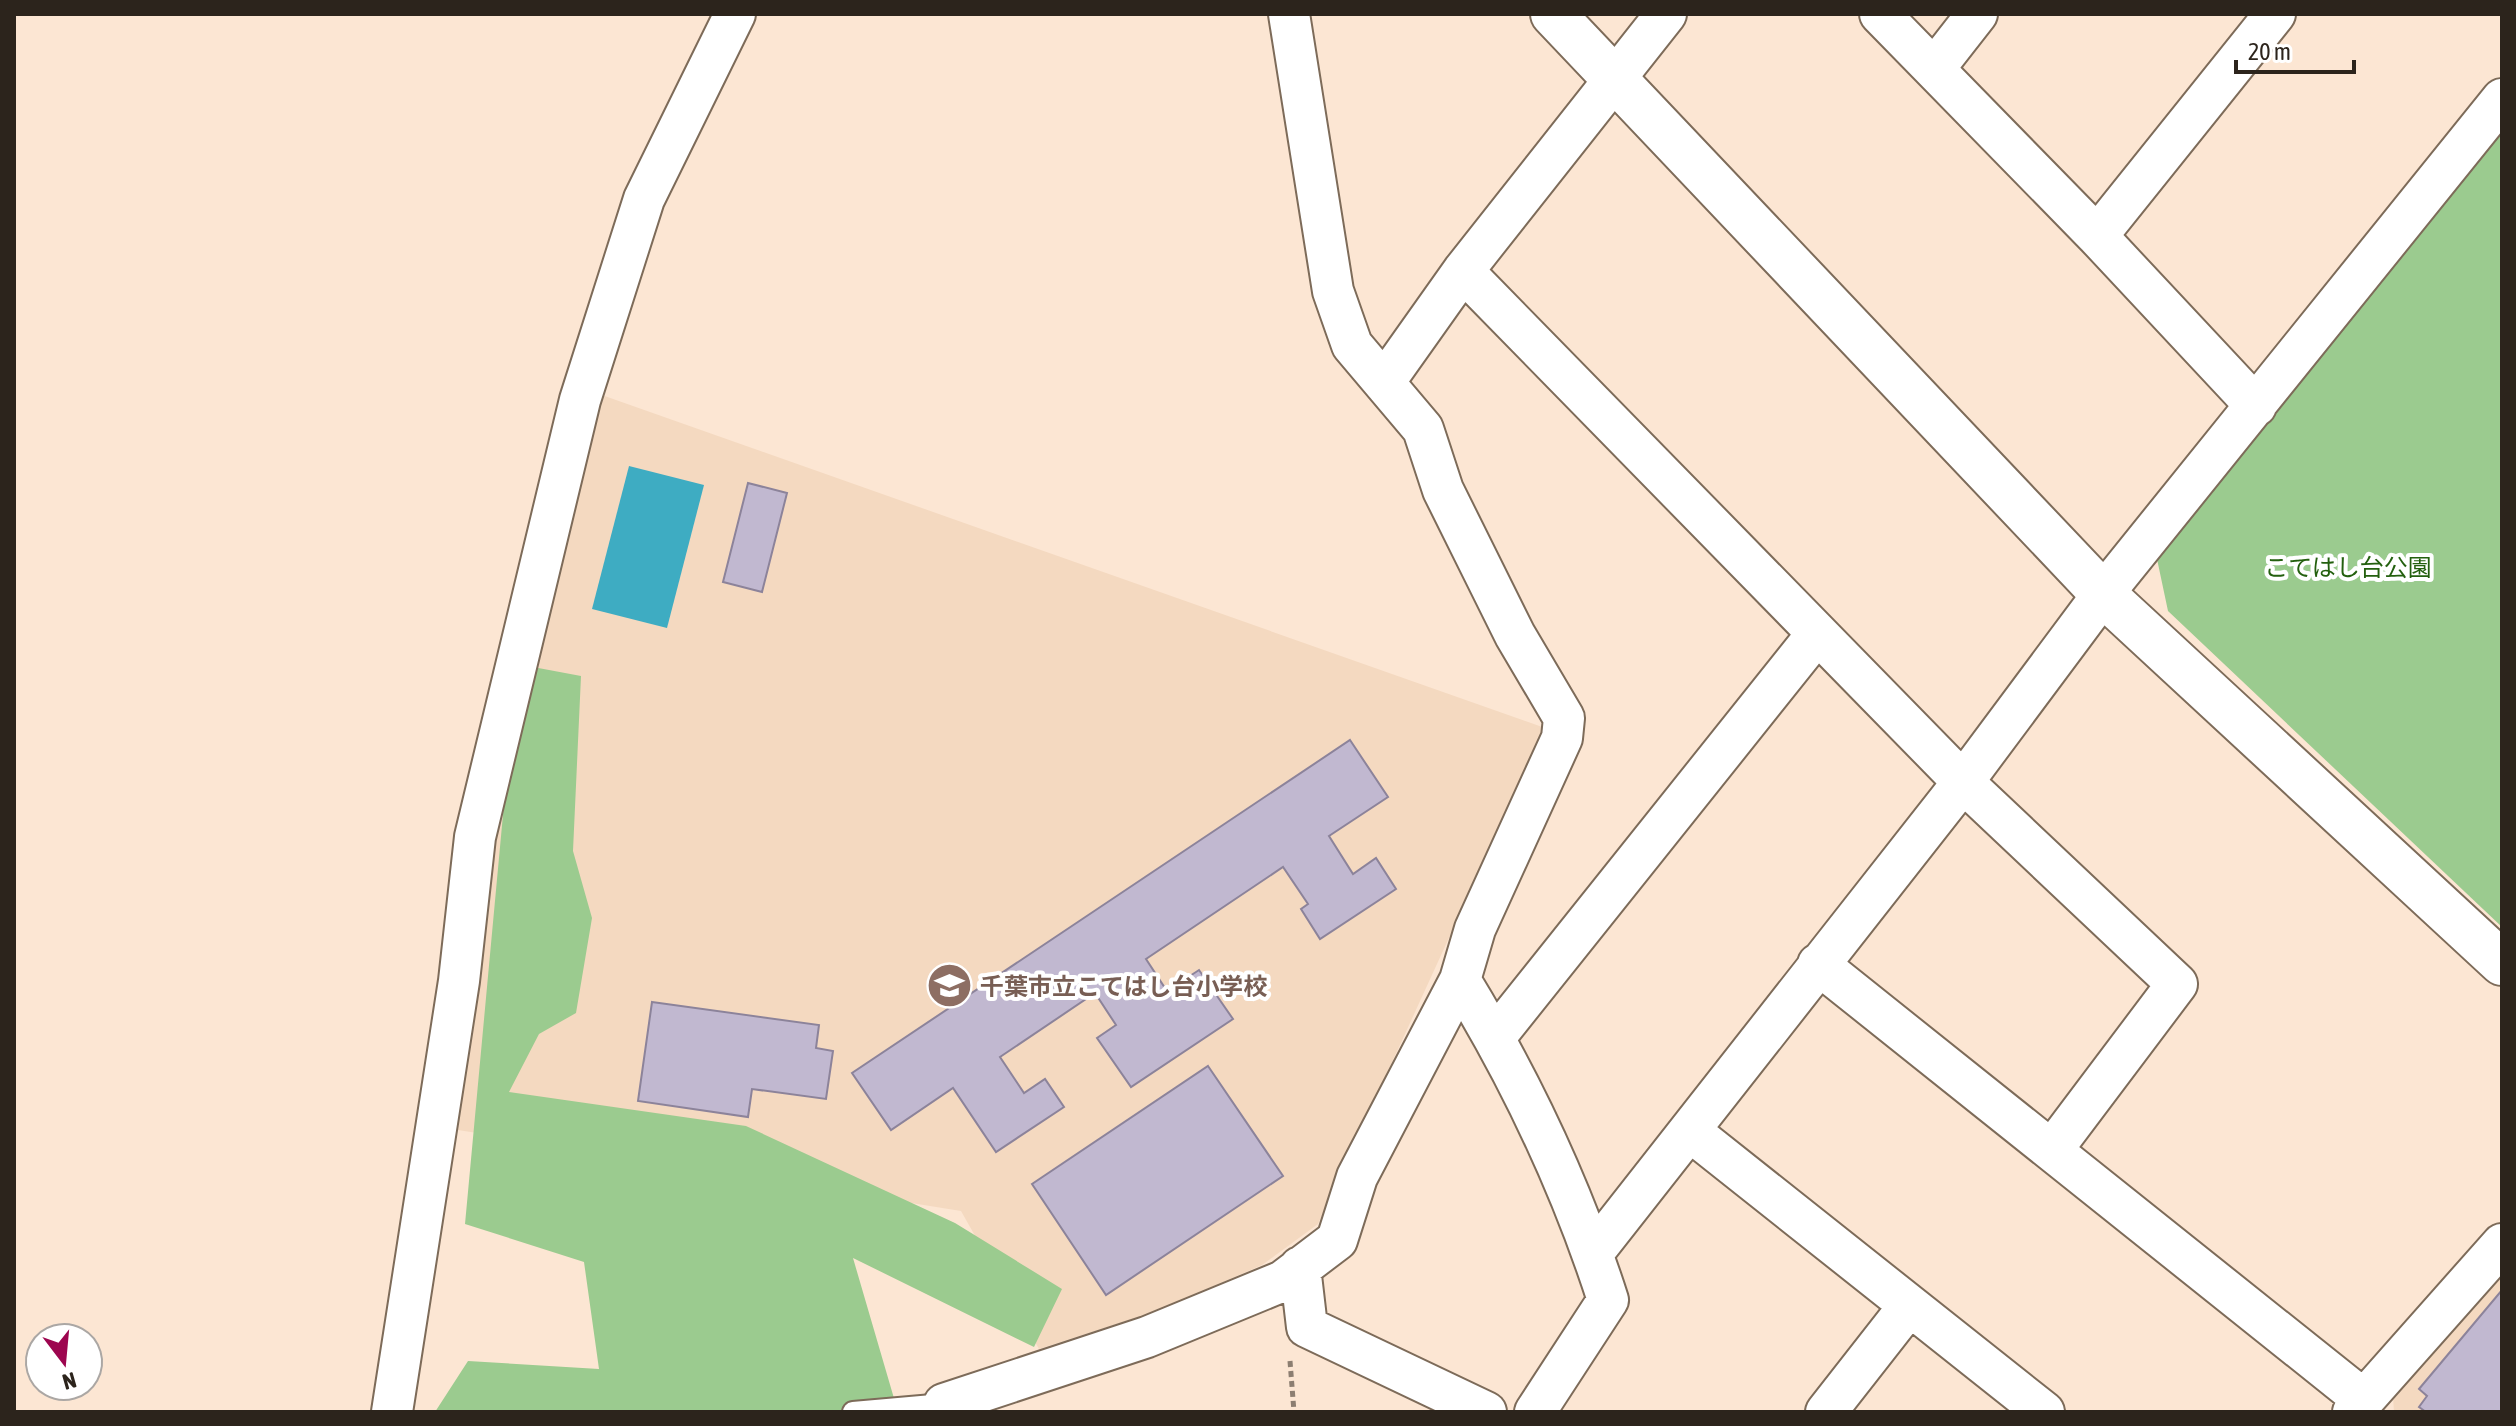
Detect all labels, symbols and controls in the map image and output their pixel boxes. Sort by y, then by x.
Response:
scale bar [2236,24,2354,74]
text: 20 m [2248,38,2291,65]
park label: こてはし台公園 [2264,554,2432,581]
school or university icon: 千葉市立こてはし台小学校 [925,962,973,1010]
place label: 千葉市立こてはし台小学校 [980,973,1268,1000]
north arrow [24,1322,104,1402]
text: N [60,1367,79,1396]

